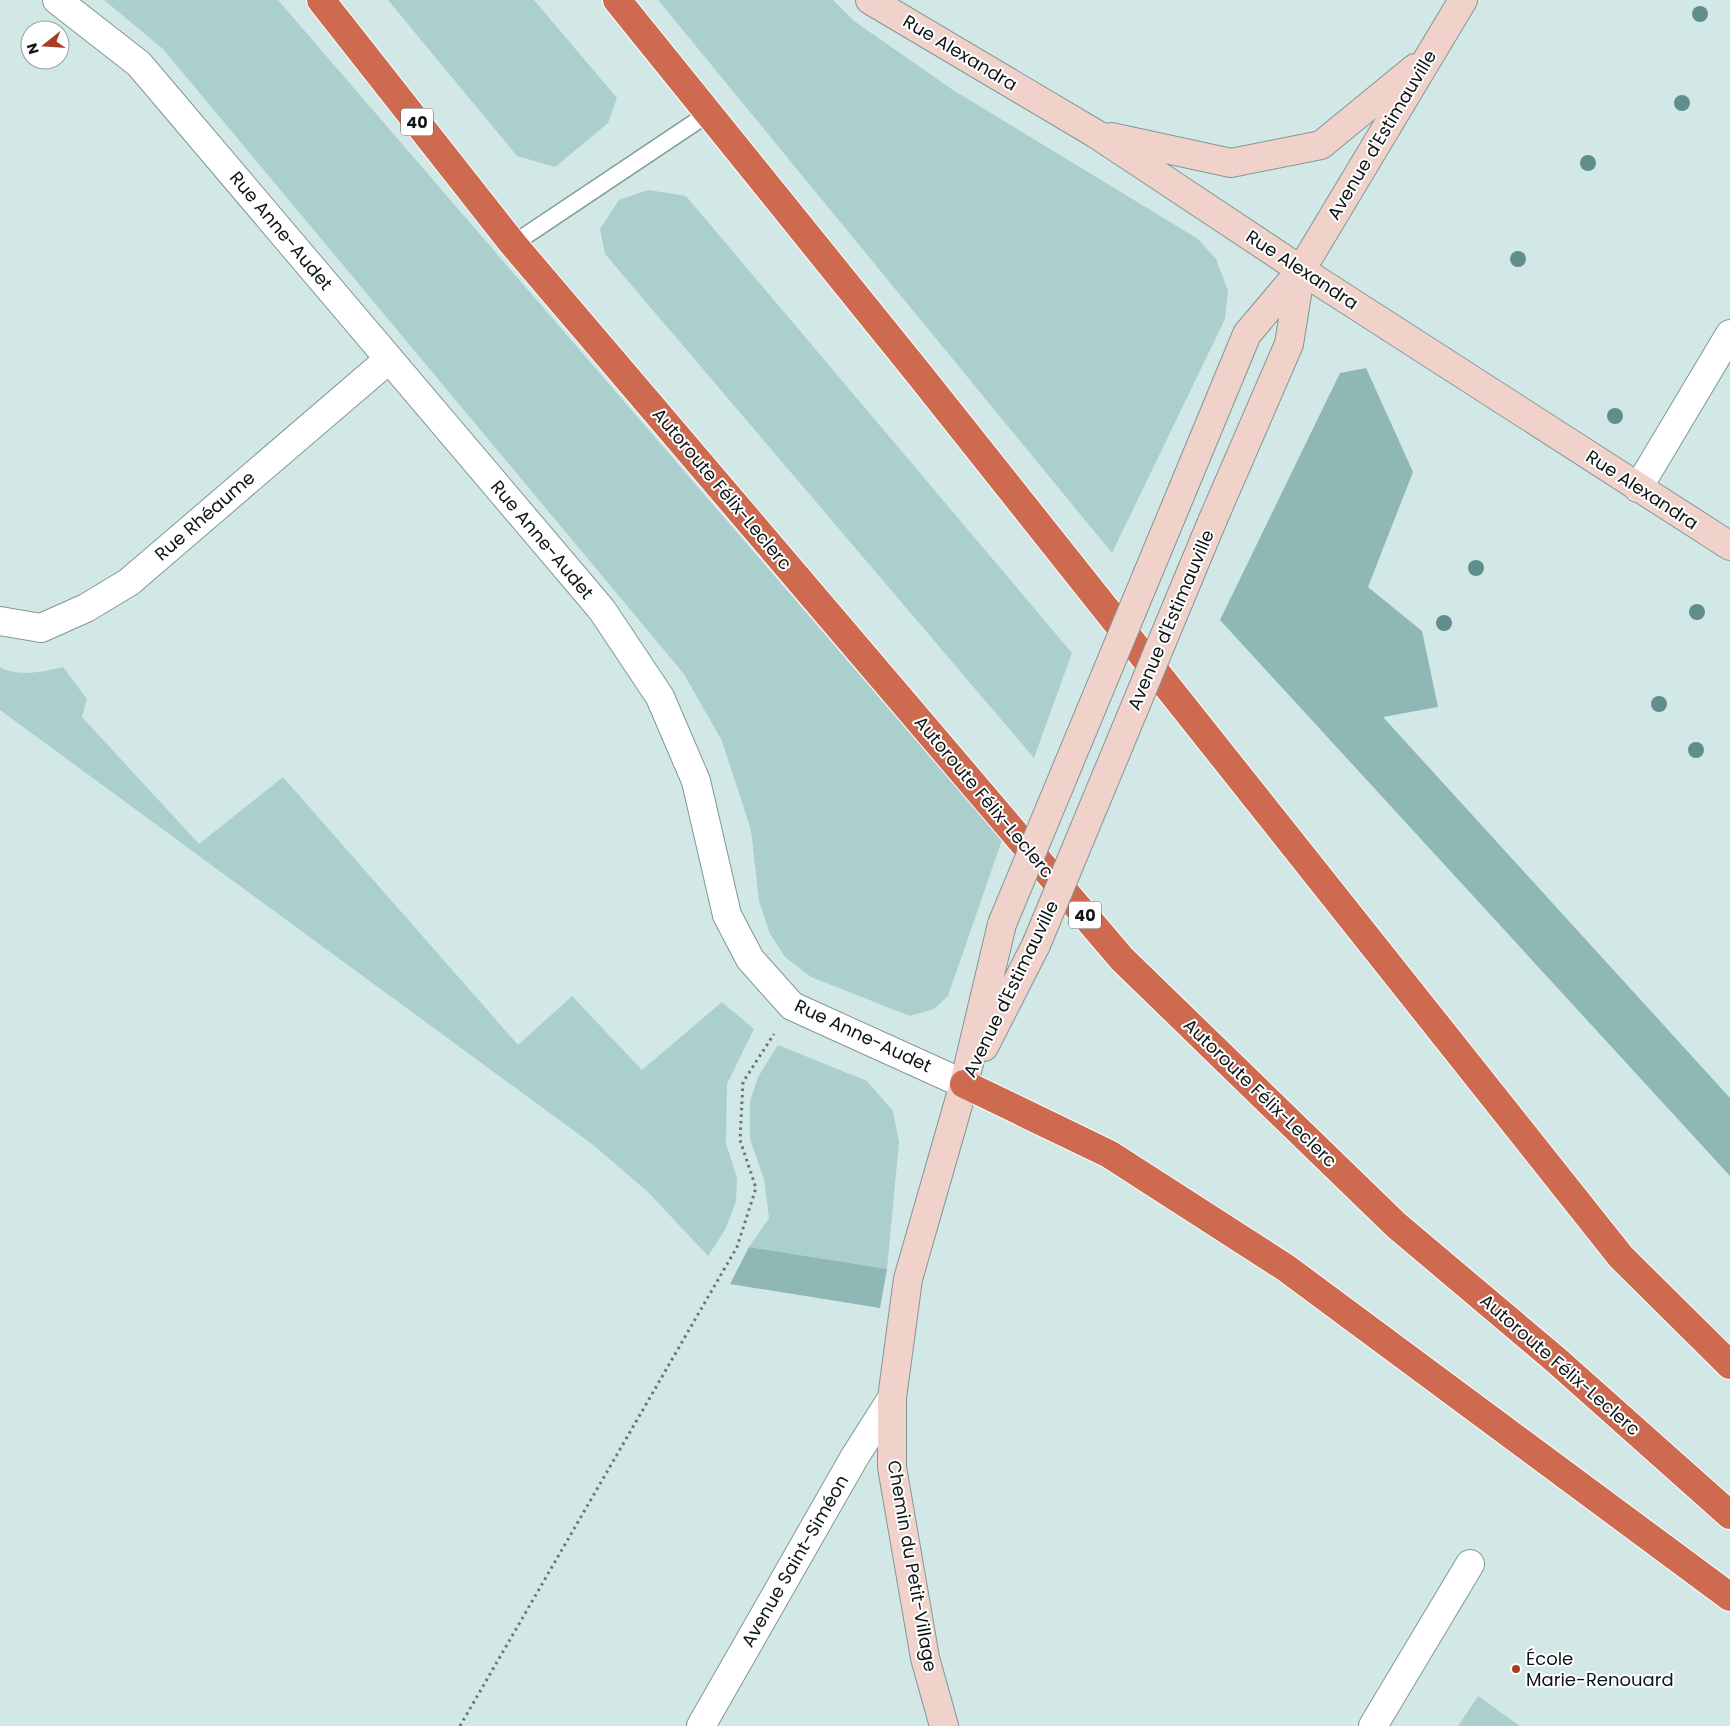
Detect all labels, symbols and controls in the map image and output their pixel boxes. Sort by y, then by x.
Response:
street label: Rue Alexandra [898,9,1022,97]
north arrow [20,20,70,70]
text: N [21,41,44,57]
street label: Avenue d'Estimauville [1321,45,1442,224]
road number: 40 [401,108,433,136]
street label: Rue Anne-Audet [224,166,339,295]
street label: Rue Alexandra [1241,224,1363,315]
street label: Autoroute Félix-Leclerc [647,402,798,575]
street label: Rue Alexandra [1581,444,1703,535]
street label: Rue Rhéaume [149,465,260,566]
street label: Rue Anne-Audet [485,475,600,604]
street label: Avenue d'Estimauville [1121,526,1220,714]
street label: Autoroute Félix-Leclerc [909,710,1060,883]
street label: Avenue d'Estimauville [957,896,1064,1081]
road number: 40 [1069,902,1101,928]
street label: Rue Anne-Audet [791,993,936,1078]
street label: Autoroute Félix-Leclerc [1178,1013,1343,1173]
street label: Autoroute Félix-Leclerc [1475,1288,1646,1441]
street label: Chemin du Petit-Village [882,1458,943,1674]
street label: Avenue Saint-Siméon [735,1470,854,1652]
place label: École Marie-Renouard [1526,1646,1674,1692]
marker: École Marie-Renouard [1510,1663,1522,1675]

